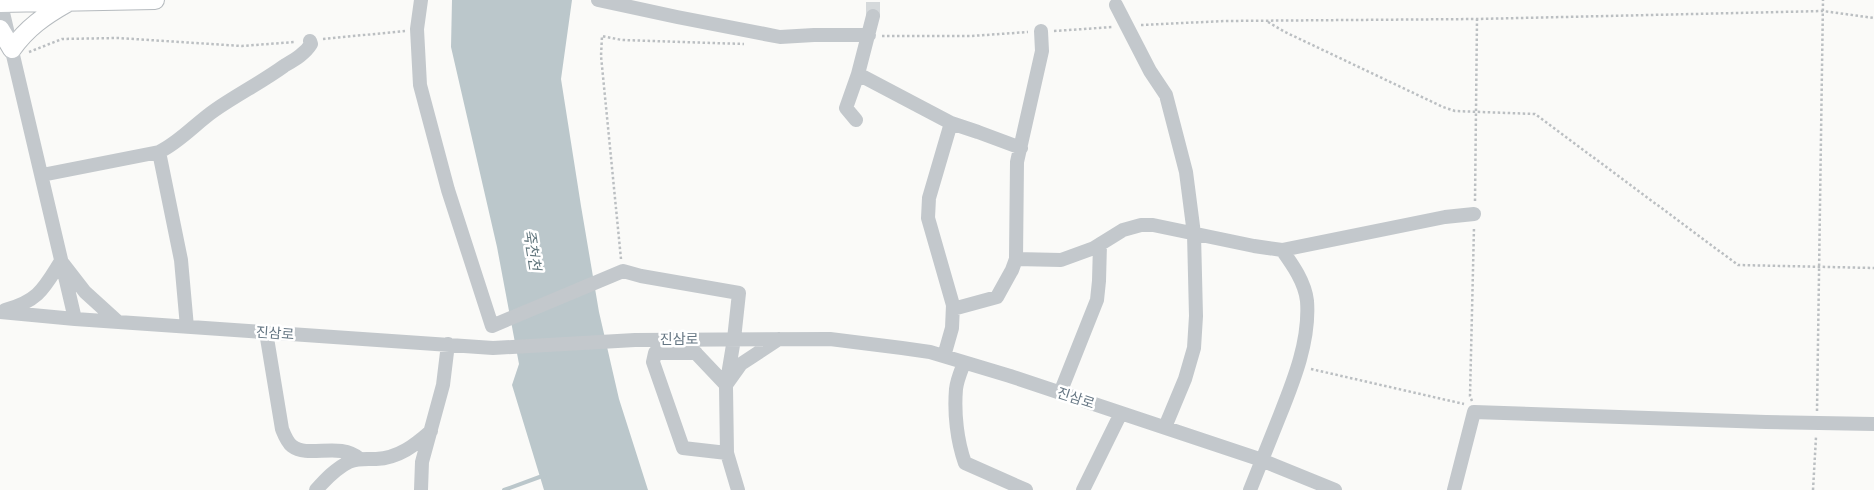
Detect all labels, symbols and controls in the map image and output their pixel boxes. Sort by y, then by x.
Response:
water label: 죽천천 [520,228,545,274]
street label: 진삼로 [255,323,295,343]
street label: 진삼로 [660,330,698,348]
street label: 진삼로 [1055,383,1097,413]

